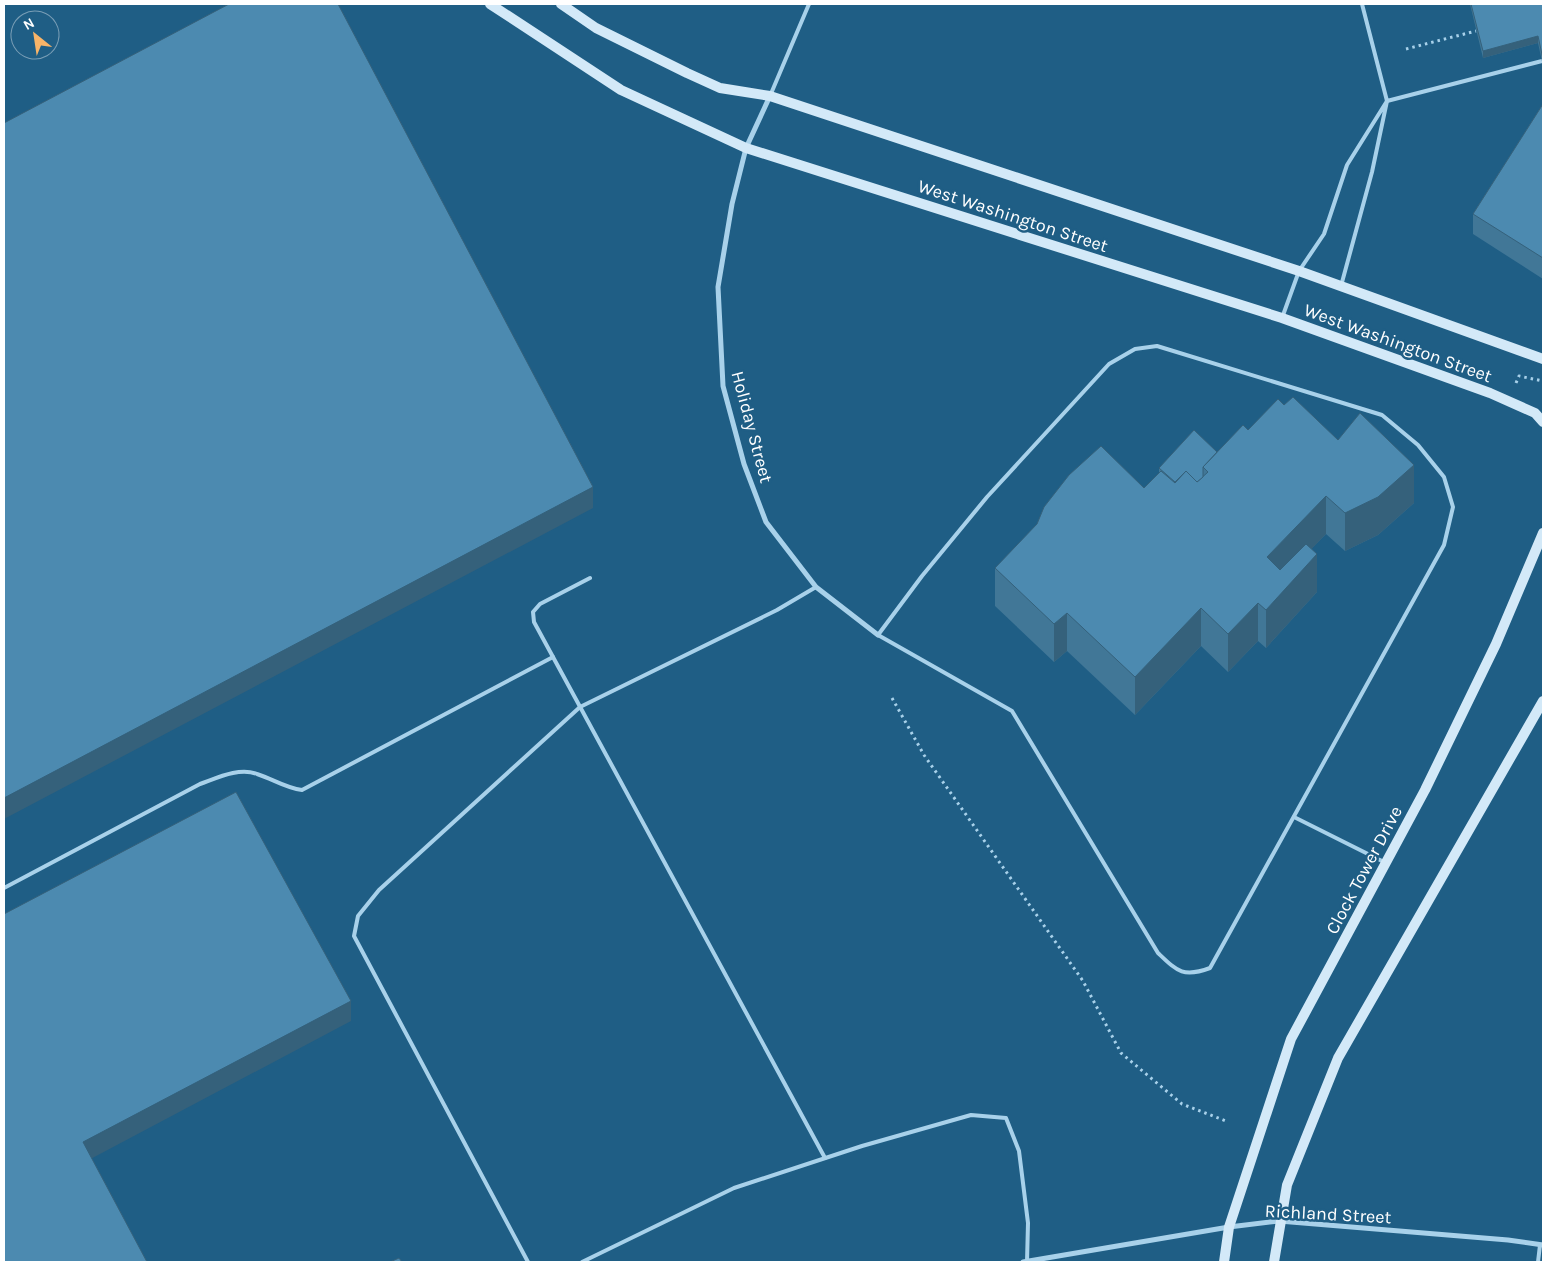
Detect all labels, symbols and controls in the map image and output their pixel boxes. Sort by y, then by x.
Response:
north arrow [10,10,60,60]
text: N [20,14,37,34]
street label: West Washington Street [915,175,1111,257]
street label: West Washington Street [1301,299,1495,387]
street label: Holiday Street [727,369,778,486]
street label: Clock Tower Drive [1321,802,1407,938]
street label: Richland Street [1264,1200,1392,1228]

